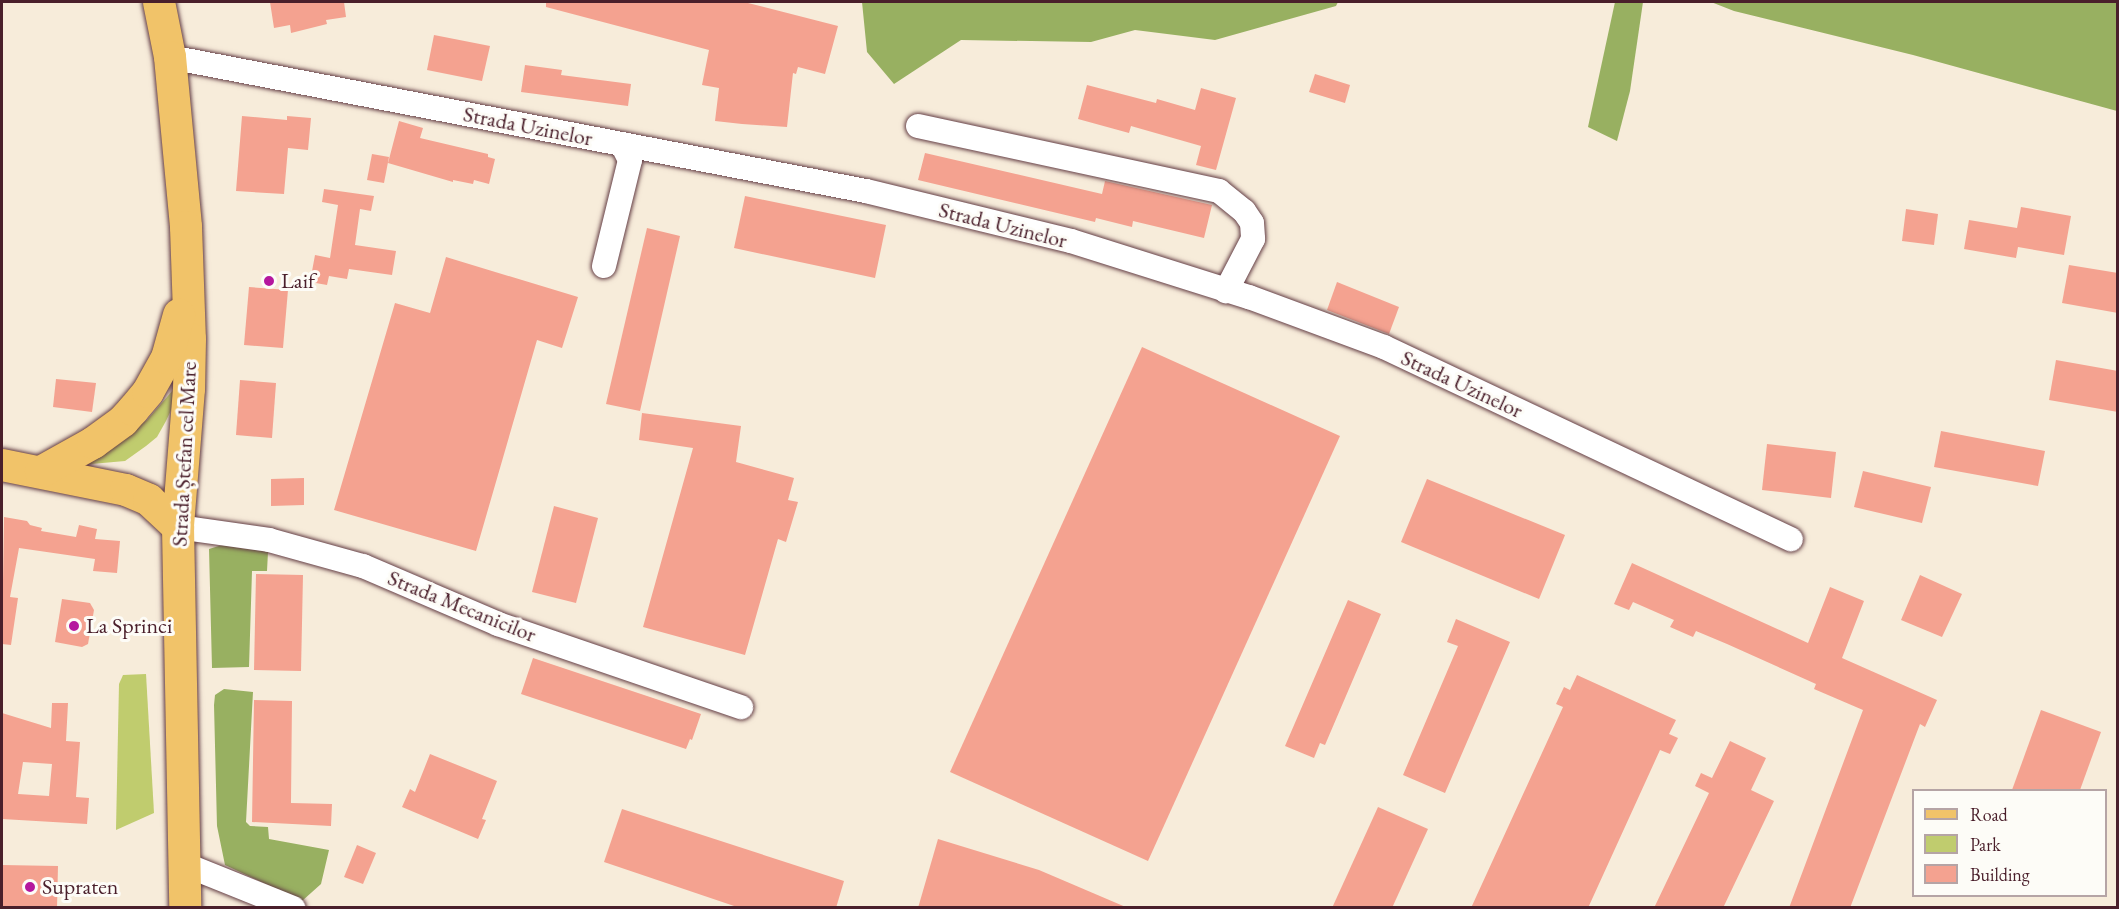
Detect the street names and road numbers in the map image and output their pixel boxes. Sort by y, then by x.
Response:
street label: Strada Uzinelor [461,101,595,151]
street label: Strada Uzinelor [936,196,1070,254]
street label: Strada Uzinelor [1397,344,1527,424]
street label: Strada Ștefan cel Mare [166,361,202,547]
street label: Strada Mecanicilor [384,564,540,648]

